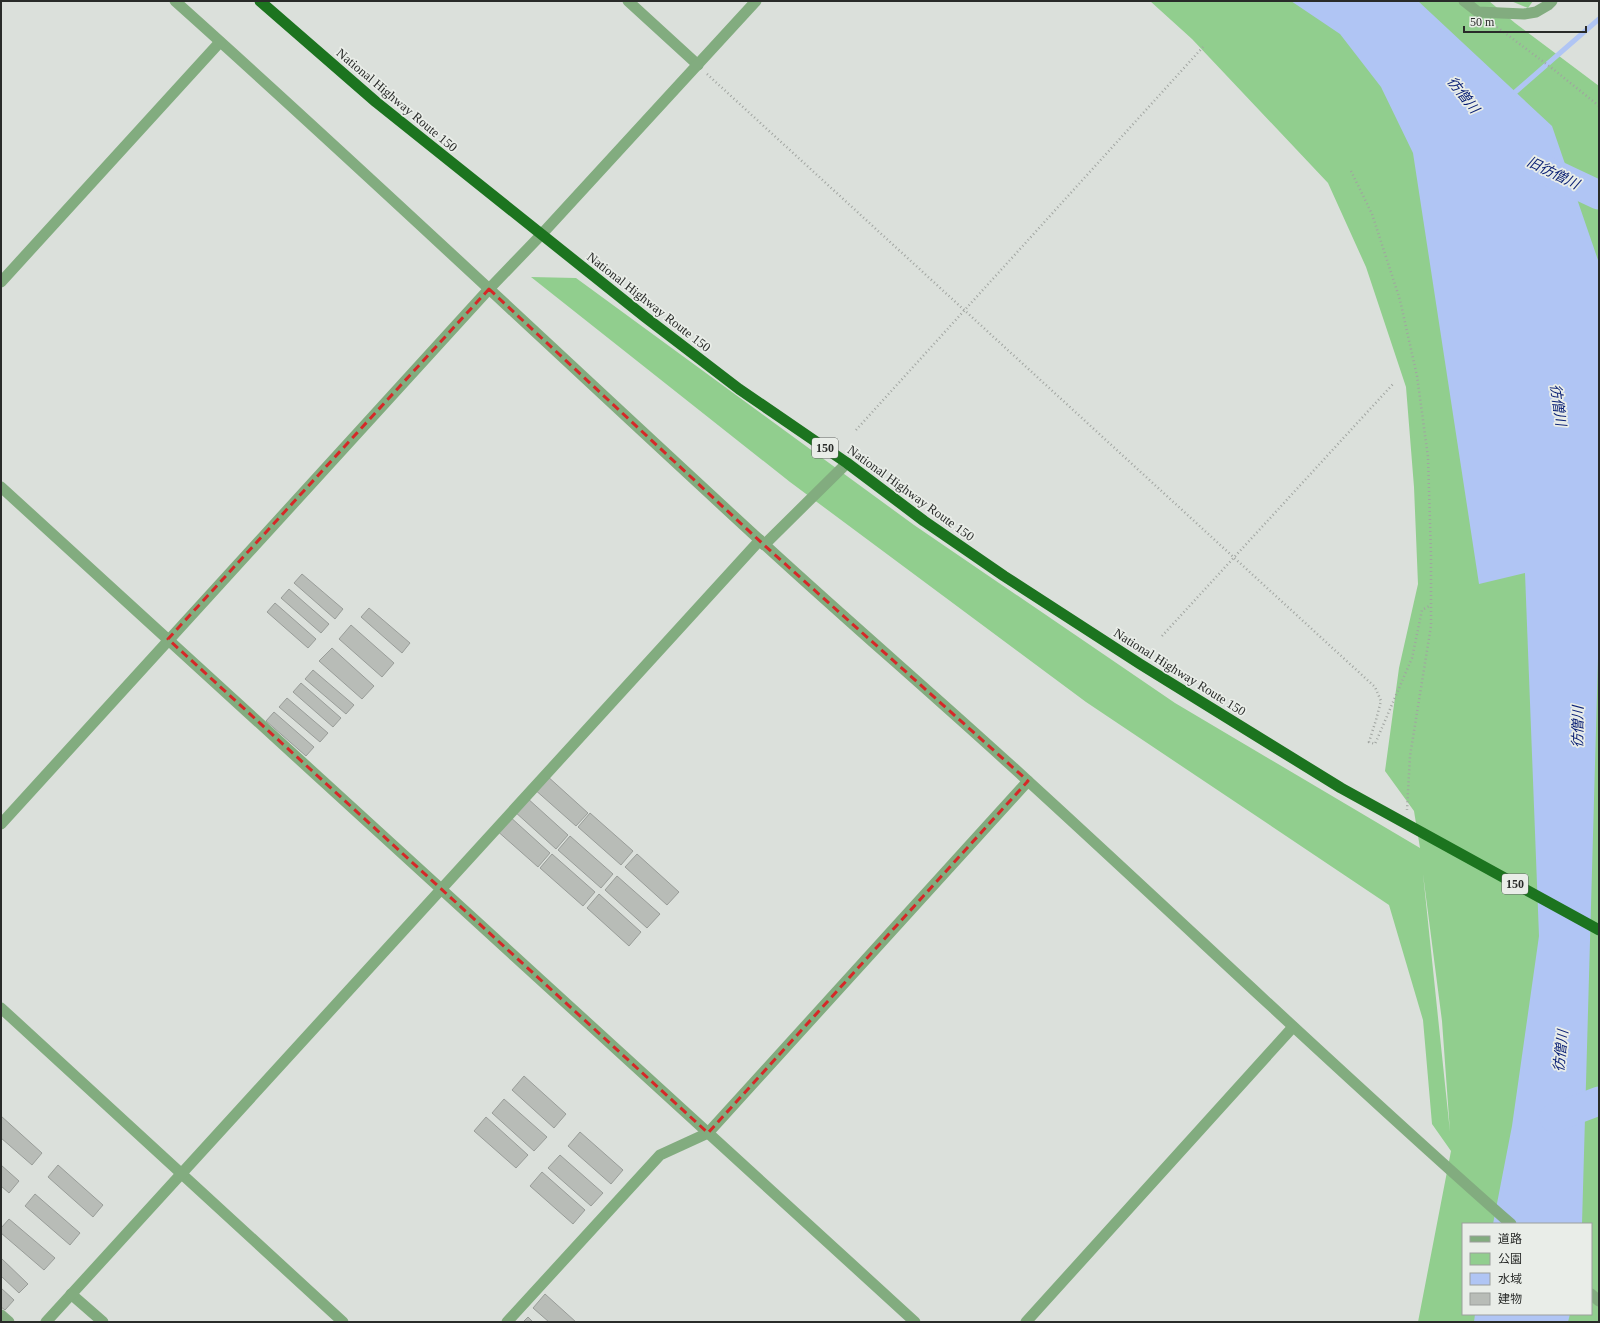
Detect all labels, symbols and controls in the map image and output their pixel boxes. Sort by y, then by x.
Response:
scale bar [1464,8,1586,34]
text: 50 m [1470,15,1495,29]
street label: National Highway Route 150 [334,45,460,155]
water label: 彷僧川 [1444,74,1483,118]
water label: 旧彷僧川 [1525,154,1583,193]
street label: National Highway Route 150 [584,249,714,355]
water label: 彷僧川 [1548,383,1569,429]
road number: 150 [812,438,838,458]
street label: National Highway Route 150 [845,442,977,544]
street label: National Highway Route 150 [1111,625,1249,719]
water label: 彷僧川 [1570,704,1586,748]
road number: 150 [1502,874,1528,894]
water label: 彷僧川 [1551,1027,1571,1073]
legend [1462,1223,1592,1315]
text: 道路 [1498,1232,1522,1246]
text: 公園 [1498,1252,1522,1266]
text: 水域 [1498,1272,1522,1286]
text: 建物 [1498,1292,1522,1306]

